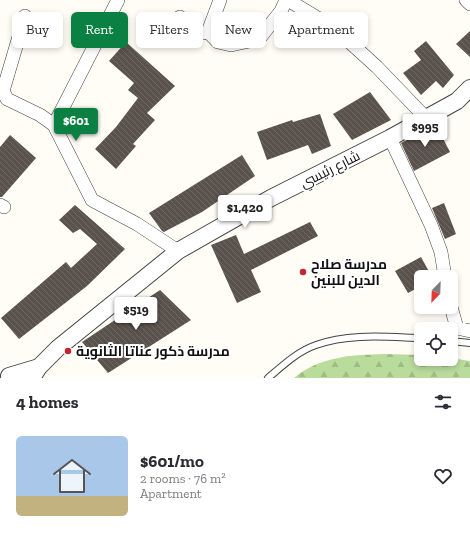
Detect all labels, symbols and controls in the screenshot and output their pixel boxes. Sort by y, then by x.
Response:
chip: Buy [12,12,63,48]
chip: Rent [71,12,128,48]
chip: Filters [136,12,203,48]
chip: New [211,12,266,48]
chip: Apartment [274,12,368,48]
pin: $601 [52,108,100,142]
text: $601 [63,113,89,128]
pin: $995 [401,114,449,148]
text: $995 [411,119,439,134]
street label: شارع رئيسي [297,147,364,194]
pin: $1,420 [212,195,278,229]
text: $1,420 [227,200,263,215]
place label: مدرسة صلاح الدين للبنين [311,256,387,289]
marker: مدرسة صلاح الدين للبنين [298,267,308,277]
north arrow [414,270,458,314]
map controls [414,270,458,366]
pin: $519 [112,297,160,331]
text: $519 [123,302,149,317]
button: locate [414,322,458,366]
place label: مدرسة ذكور عناتا الثانوية [76,343,230,360]
marker: مدرسة ذكور عناتا الثانوية [63,346,73,356]
icon: filters [432,391,454,413]
text: 4 homes [16,392,79,412]
text: $601/mo [140,451,204,471]
icon: home [48,452,96,500]
icon: heart [432,465,454,487]
text: 2 rooms · 76 m² [140,471,226,486]
text: Apartment [140,486,202,501]

